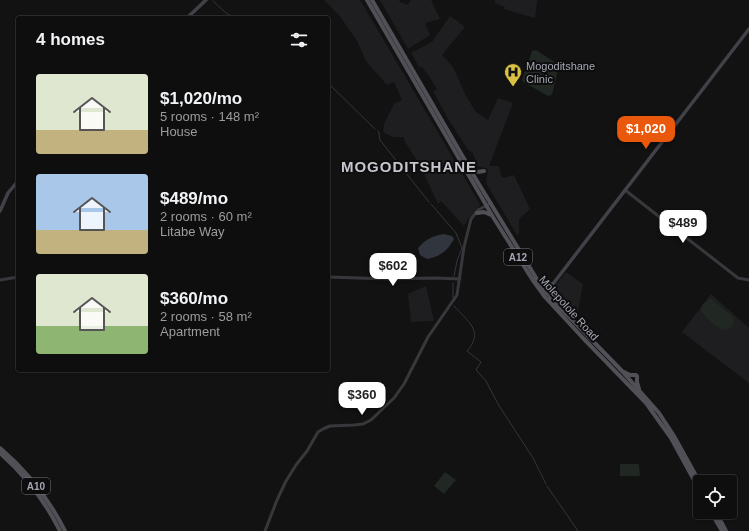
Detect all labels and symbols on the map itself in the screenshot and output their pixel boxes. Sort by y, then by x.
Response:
place label: Mogoditshane Clinic [526,60,595,85]
hospital icon: Mogoditshane Clinic [503,62,523,87]
pin: $1,020 [613,116,679,150]
district label: MOGODITSHANE [341,158,477,175]
pin: $489 [659,210,707,244]
road number: A12 [504,249,532,265]
pin: $602 [369,253,417,287]
street label: Molepolole Road [537,273,601,343]
pin: $360 [338,382,386,416]
road number: A10 [22,478,50,494]

